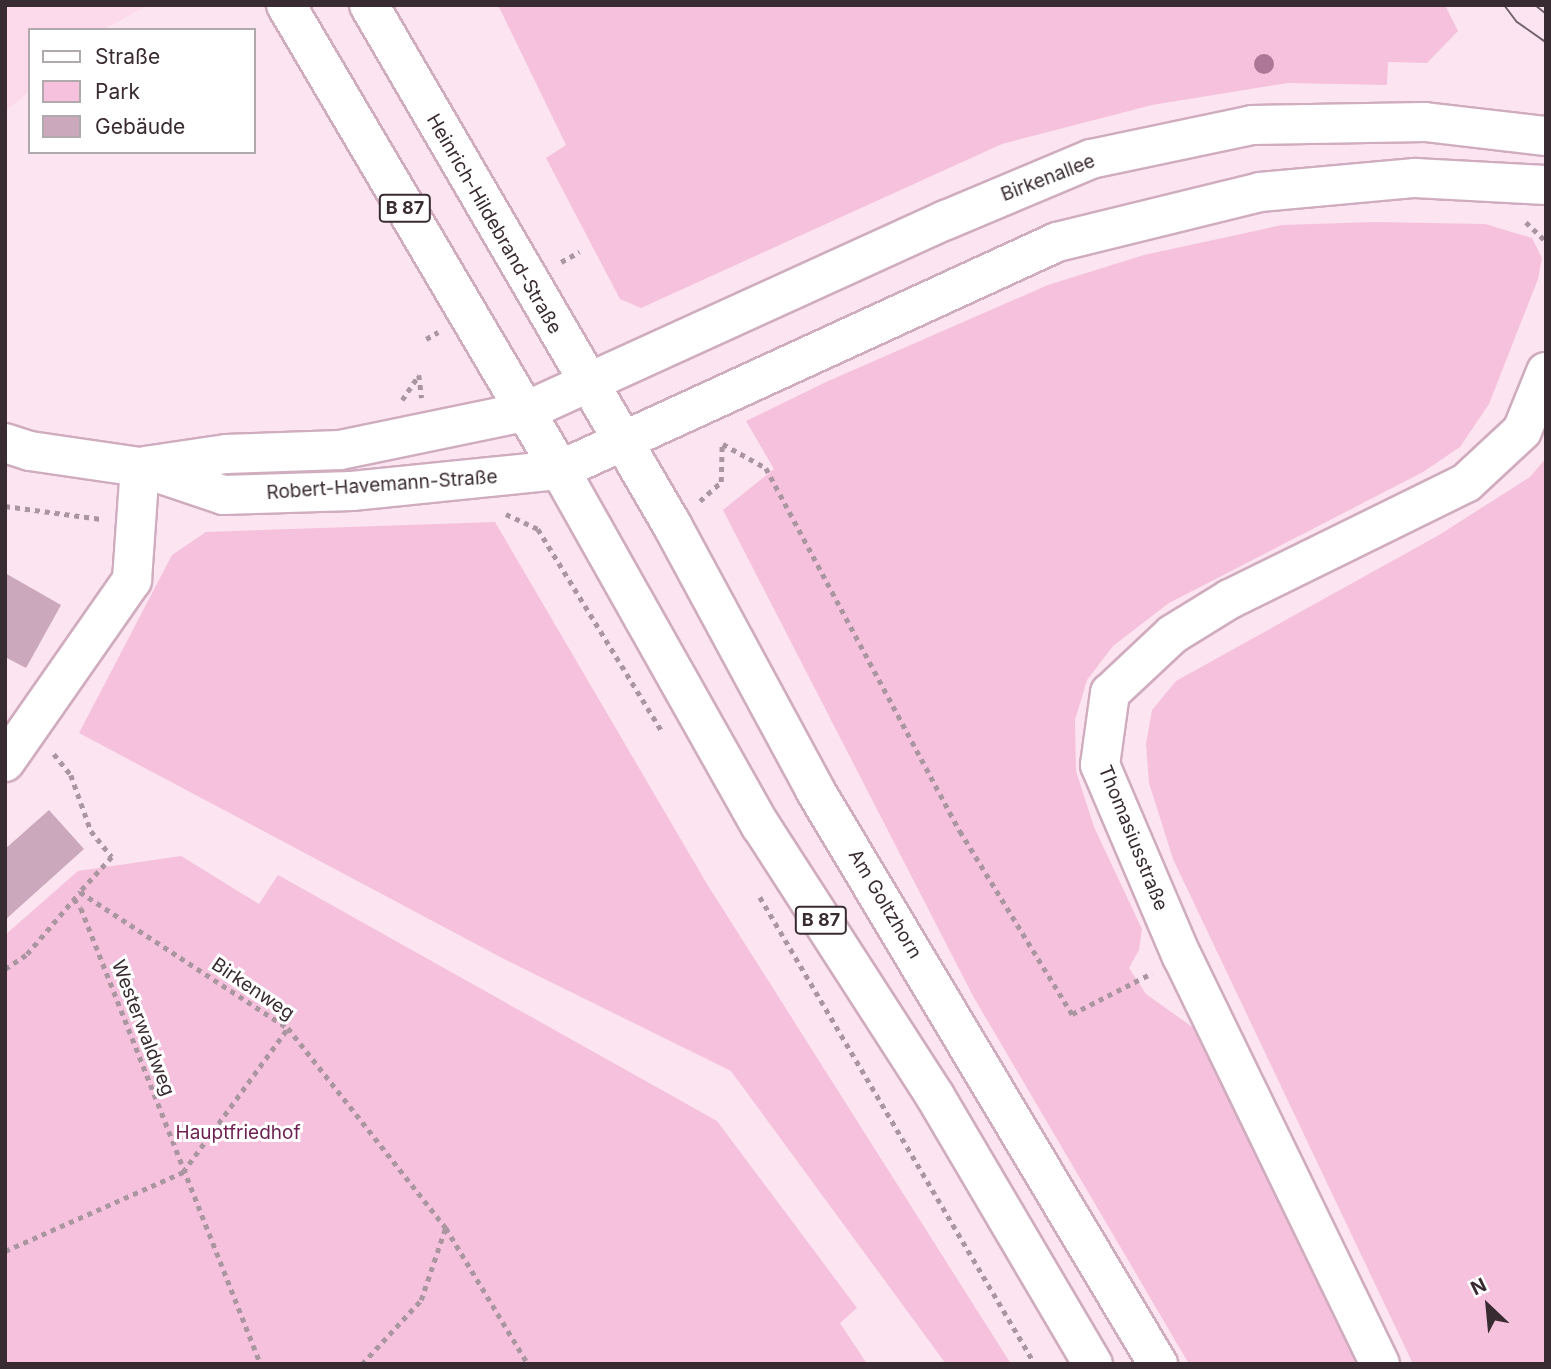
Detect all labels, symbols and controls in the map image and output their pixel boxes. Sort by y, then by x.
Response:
legend [28,28,256,154]
text: Straße [95,44,160,69]
text: Park [95,79,140,104]
street label: Heinrich-Hildebrand-Straße [422,110,566,338]
text: Gebäude [95,114,185,139]
street label: Birkenallee [998,150,1098,206]
road number: B 87 [379,194,431,223]
street label: Robert-Havemann-Straße [266,466,498,504]
street label: Thomasiusstraße [1093,762,1173,914]
street label: Am Goltzhorn [843,845,927,963]
road number: B 87 [795,905,847,934]
street label: Birkenweg [207,953,299,1025]
street label: Westerwaldweg [107,957,179,1099]
park label: Hauptfriedhof [176,1122,300,1144]
north arrow [1453,1271,1523,1341]
text: N [1467,1273,1490,1300]

